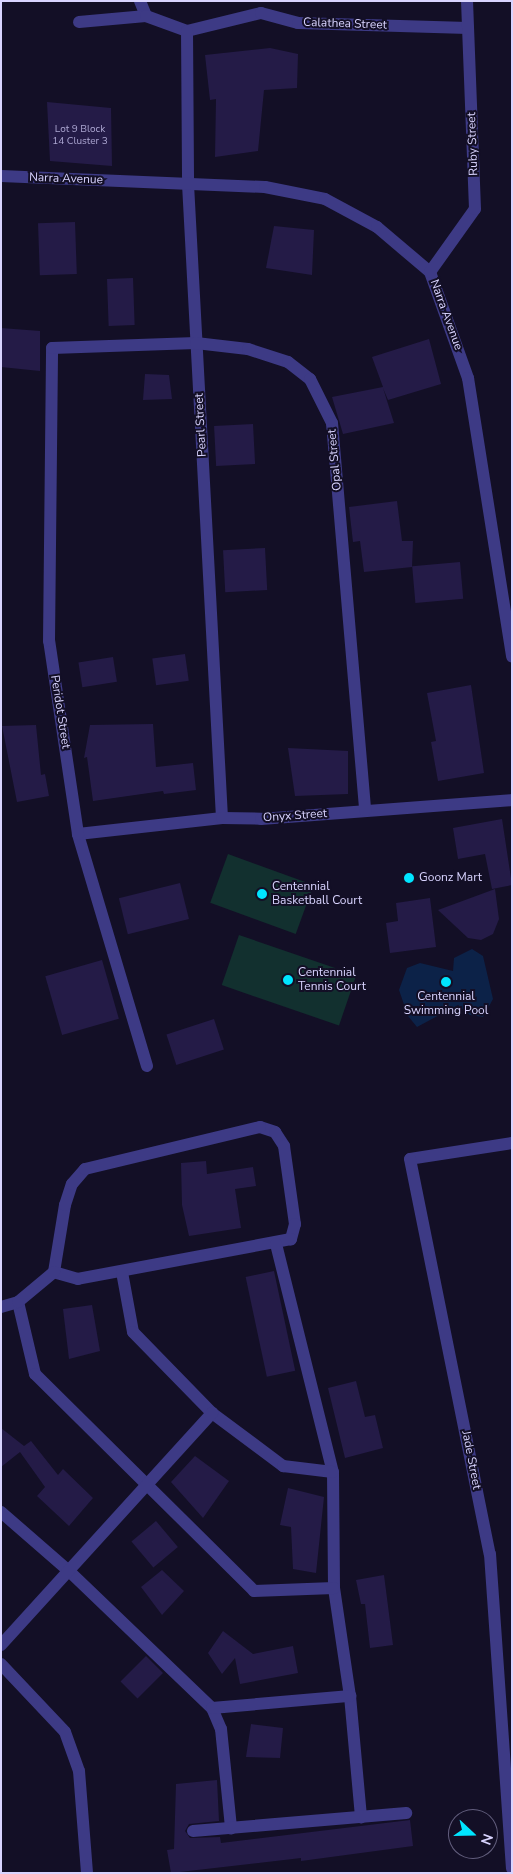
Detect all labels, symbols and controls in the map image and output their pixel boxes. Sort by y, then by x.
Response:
street label: Calathea Street [303,15,387,33]
street label: Ruby Street [465,112,481,176]
house number: Lot 9 Block 14 Cluster 3 [52,123,108,146]
street label: Narra Avenue [29,171,103,187]
street label: Narra Avenue [427,278,465,352]
street label: Pearl Street [192,393,210,457]
street label: Opal Street [325,429,345,491]
street label: Peridot Street [47,674,73,750]
street label: Onyx Street [263,807,327,825]
place label: Goonz Mart [419,871,482,885]
marker: Goonz Mart [403,872,415,884]
place label: Centennial Basketball Court [272,880,362,908]
marker: Centennial Basketball Court [256,888,268,900]
place label: Centennial Tennis Court [298,966,366,994]
marker: Centennial Tennis Court [282,974,294,986]
marker: Centennial Swimming Pool [440,976,452,988]
place label: Centennial Swimming Pool [404,990,488,1018]
street label: Jade Street [458,1429,484,1491]
north arrow [448,1809,498,1859]
text: N [476,1831,497,1847]

